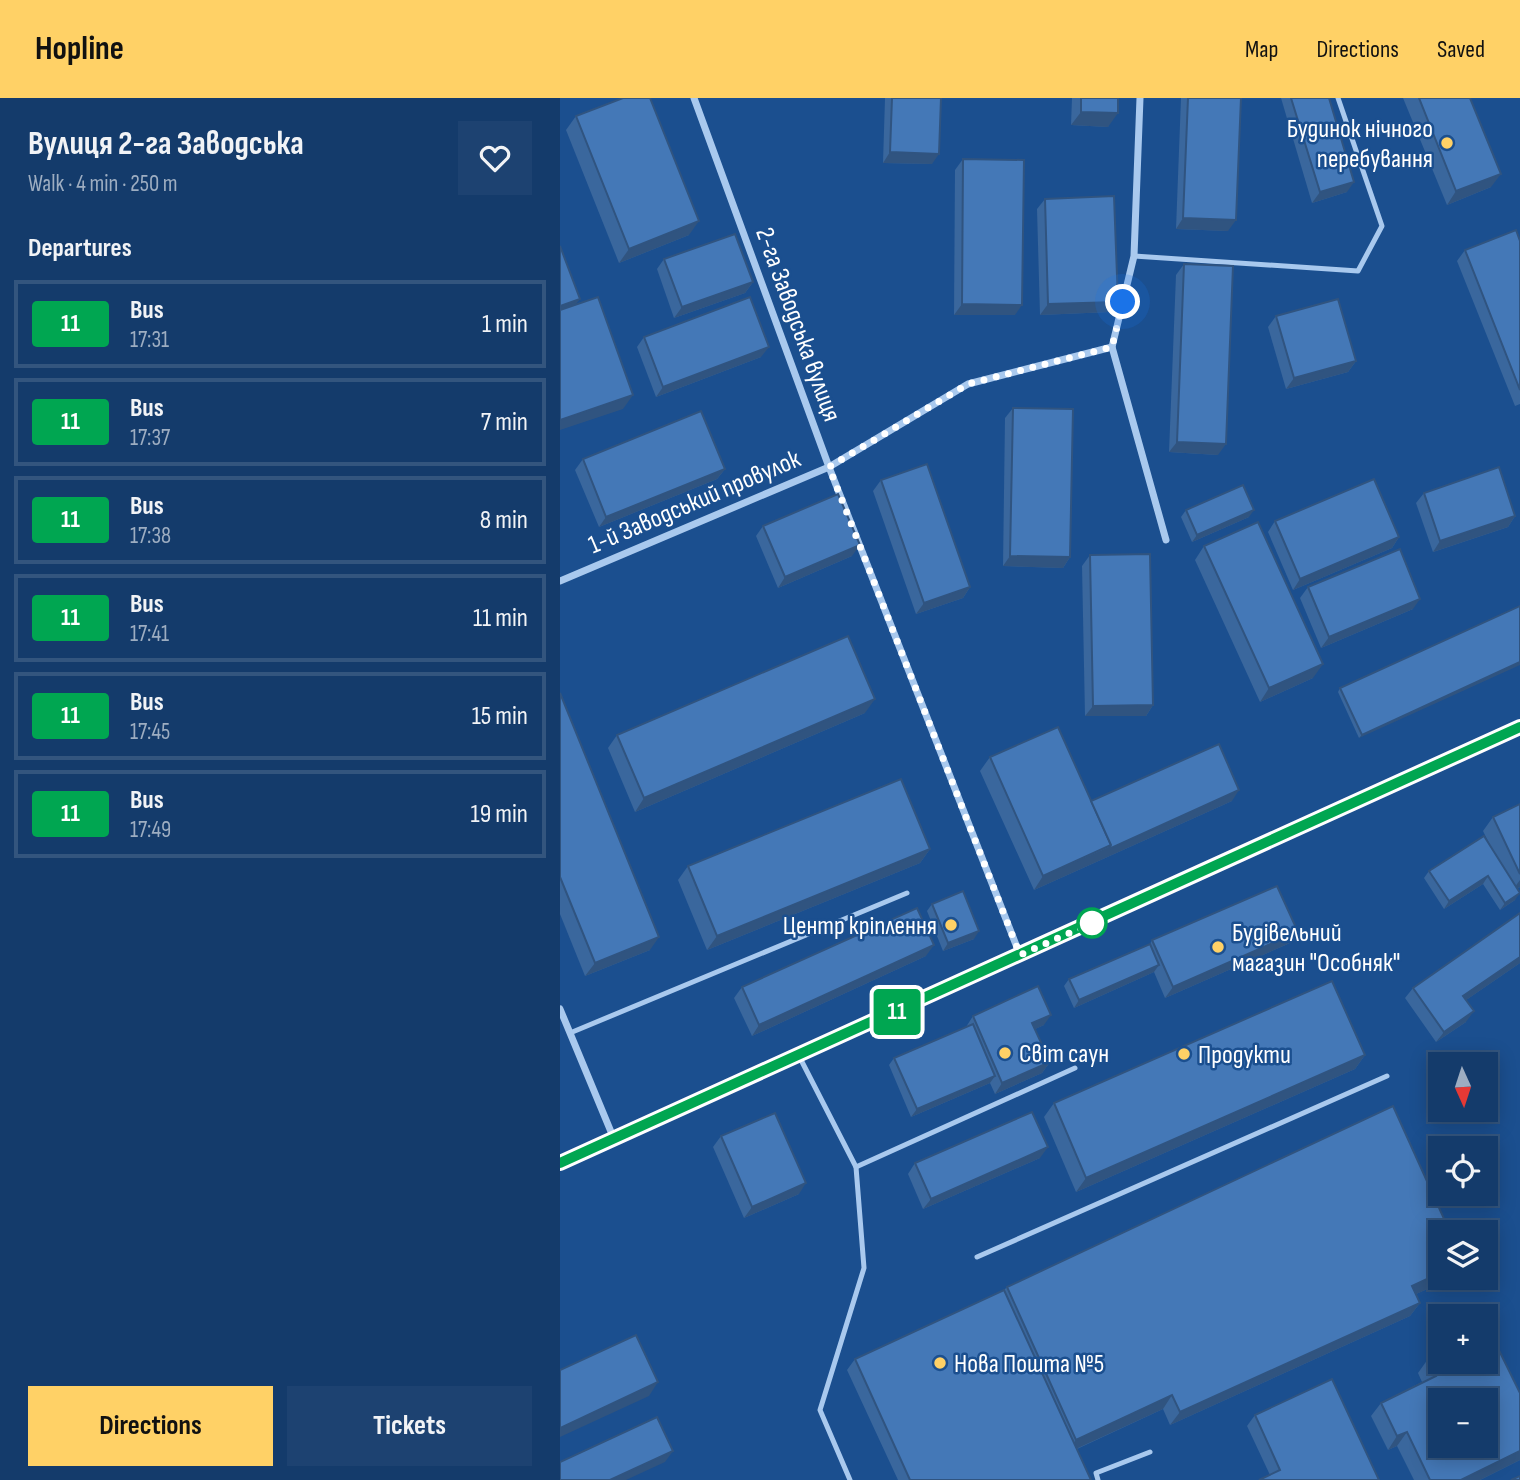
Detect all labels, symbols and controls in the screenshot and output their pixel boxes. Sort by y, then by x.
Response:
text: Hopline [35,29,124,69]
text: Map [1245,35,1278,64]
text: Directions [1316,35,1399,64]
text: Saved [1437,35,1485,64]
place label: Будинок нічного перебування [1287,114,1433,175]
button: heart [458,121,532,195]
text: Вулиця 2-га Заводська [28,124,304,164]
marker: Будинок нічного перебування [1439,135,1455,151]
text: Walk · 4 min · 250 m [28,170,178,198]
street label: 2-га Заводська вулиця [748,223,847,426]
text: Departures [28,233,132,264]
your location [1105,284,1140,319]
text: Bus [130,295,164,326]
text: 11 [61,309,80,338]
text: 1 min [482,309,528,340]
text: 17:31 [130,326,169,354]
text: Bus [130,393,164,424]
text: 11 [61,407,80,436]
text: 7 min [481,407,528,438]
text: 17:37 [130,424,170,452]
street label: 1-й Заводський провулок [584,444,805,561]
text: Bus [130,491,164,522]
text: 11 [61,505,80,534]
text: 8 min [480,505,528,536]
text: 17:38 [130,522,171,550]
text: Bus [130,589,164,620]
text: 11 [61,603,80,632]
text: 11 min [473,603,528,634]
text: 17:41 [130,620,169,648]
text: Bus [130,687,164,718]
text: 11 [61,701,80,730]
text: 15 min [472,701,528,732]
text: 17:45 [130,718,170,746]
text: Bus [130,785,164,816]
text: 11 [61,799,80,828]
text: 19 min [471,799,528,830]
text: 17:49 [130,816,171,844]
unlabelled marker [1077,908,1107,938]
place label: Центр кріплення [783,911,937,942]
marker: Центр кріплення [943,917,959,933]
place label: Будівельний магазин "Особняк" [1232,918,1400,979]
marker: Будівельний магазин "Особняк" [1210,939,1226,955]
line badge: 11 [866,989,928,1035]
text: 11 [888,997,906,1026]
place label: Світ саун [1019,1039,1109,1070]
place label: Продукти [1198,1040,1291,1071]
marker: Світ саун [997,1045,1013,1061]
marker: Продукти [1176,1046,1192,1062]
north arrow [1428,1052,1498,1122]
map controls [1428,1052,1498,1458]
button: locate [1428,1136,1498,1206]
button: layers [1428,1220,1498,1290]
button: + [1428,1304,1498,1374]
place label: Нова Пошта №5 [954,1349,1104,1380]
marker: Нова Пошта №5 [932,1355,948,1371]
button: Directions [28,1386,273,1466]
button: Tickets [287,1386,532,1466]
button: − [1428,1388,1498,1458]

